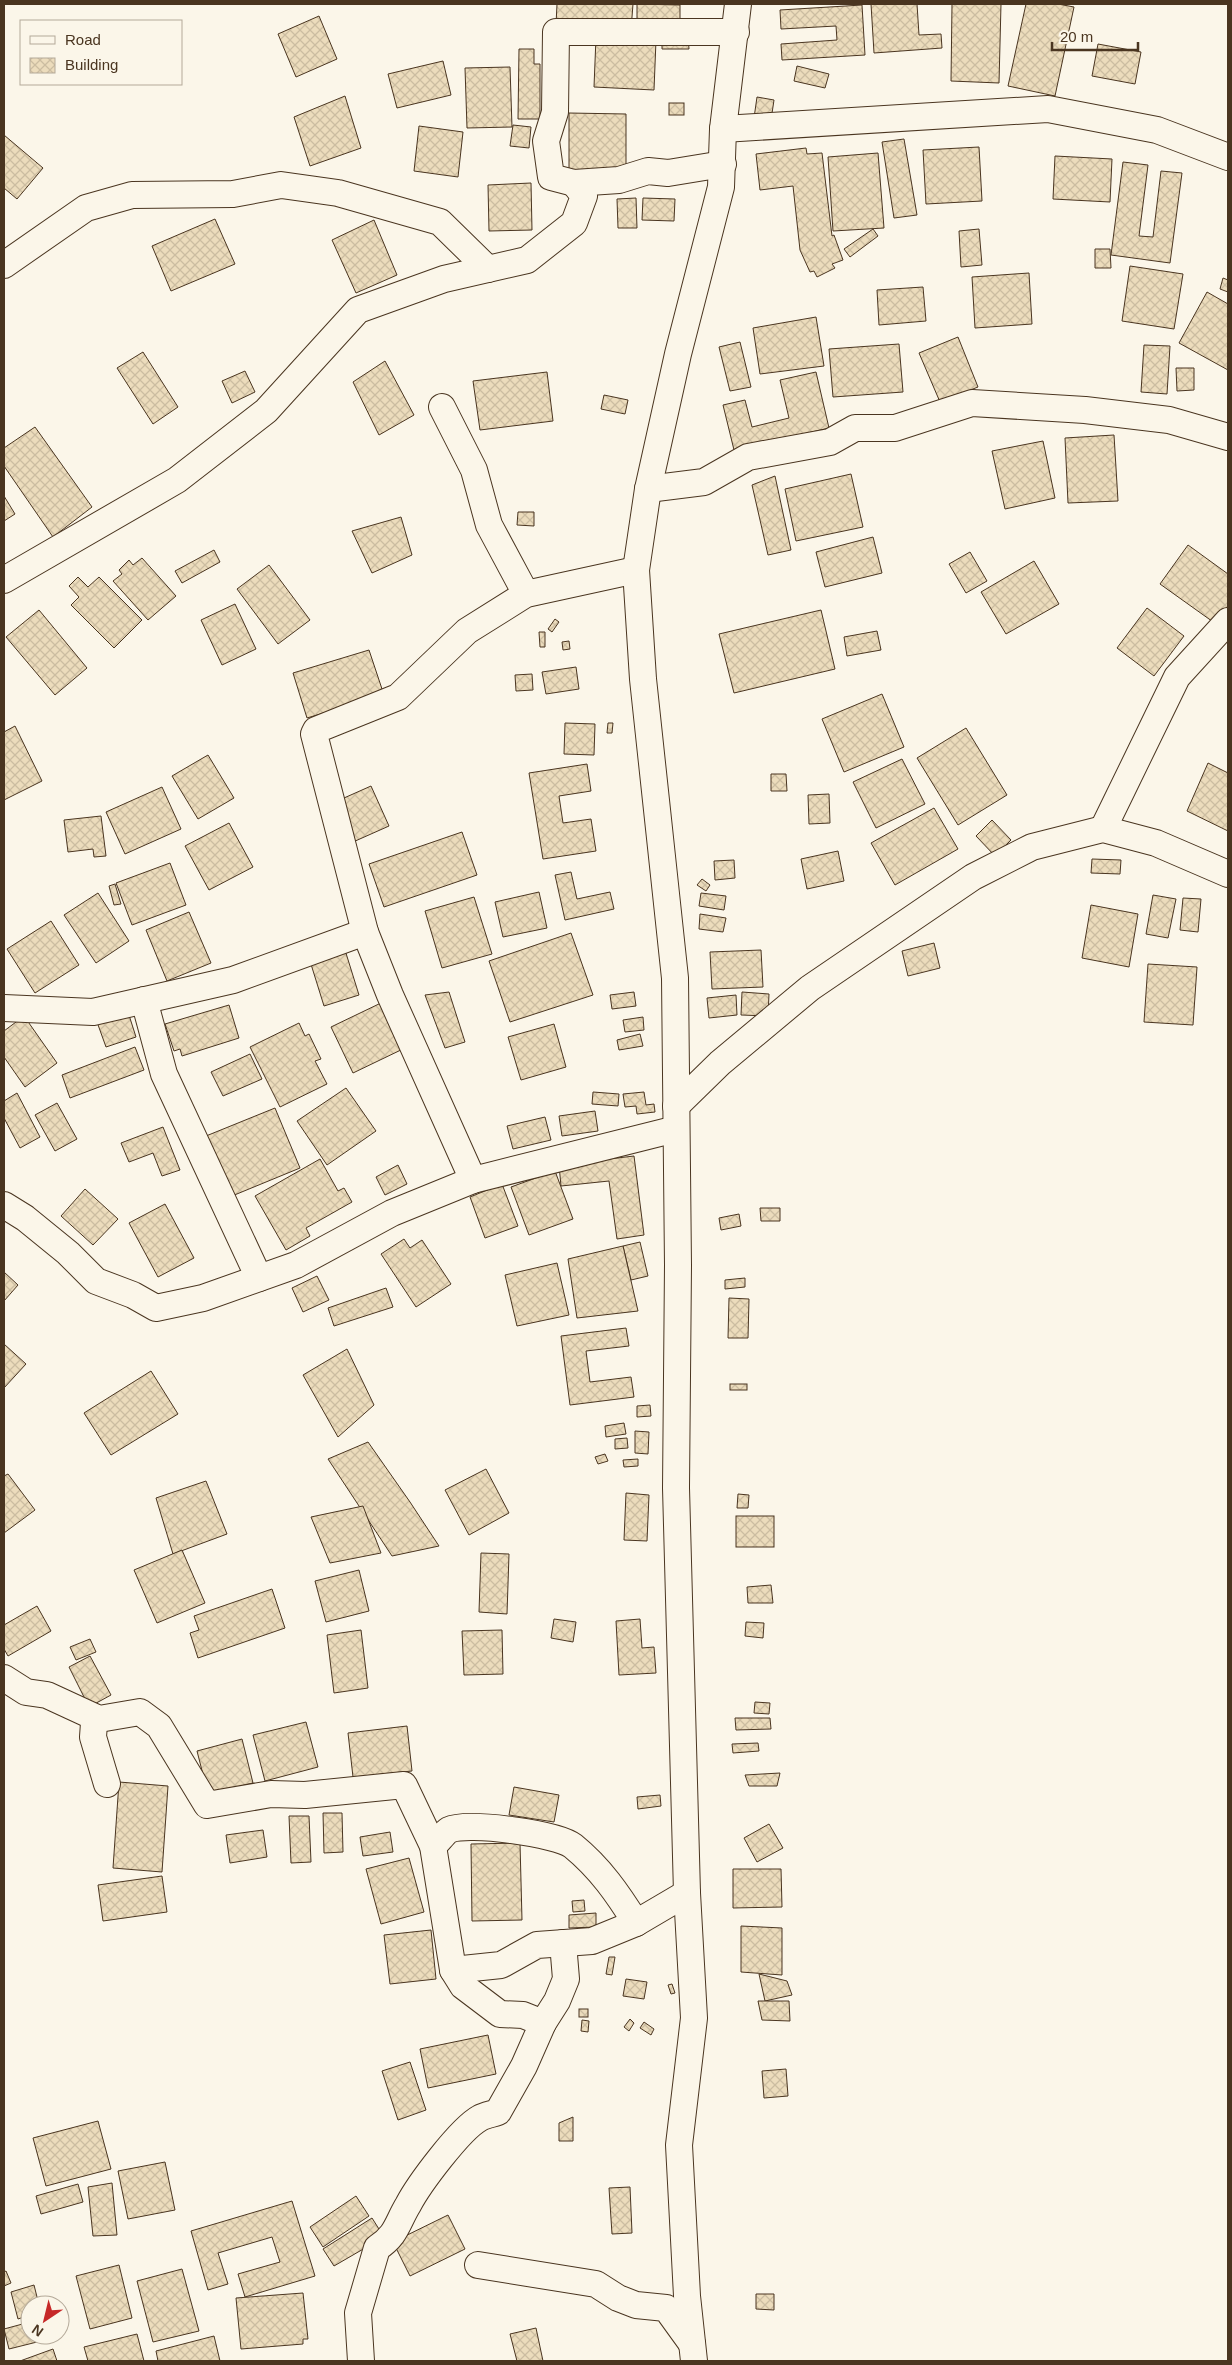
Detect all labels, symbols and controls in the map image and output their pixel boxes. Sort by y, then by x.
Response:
legend [20,20,182,85]
scale bar [1052,20,1138,52]
text: 20 m [1060,28,1093,45]
text: Road [65,31,101,48]
text: Building [65,56,118,73]
north arrow [20,2295,70,2345]
text: N [29,2321,46,2340]

